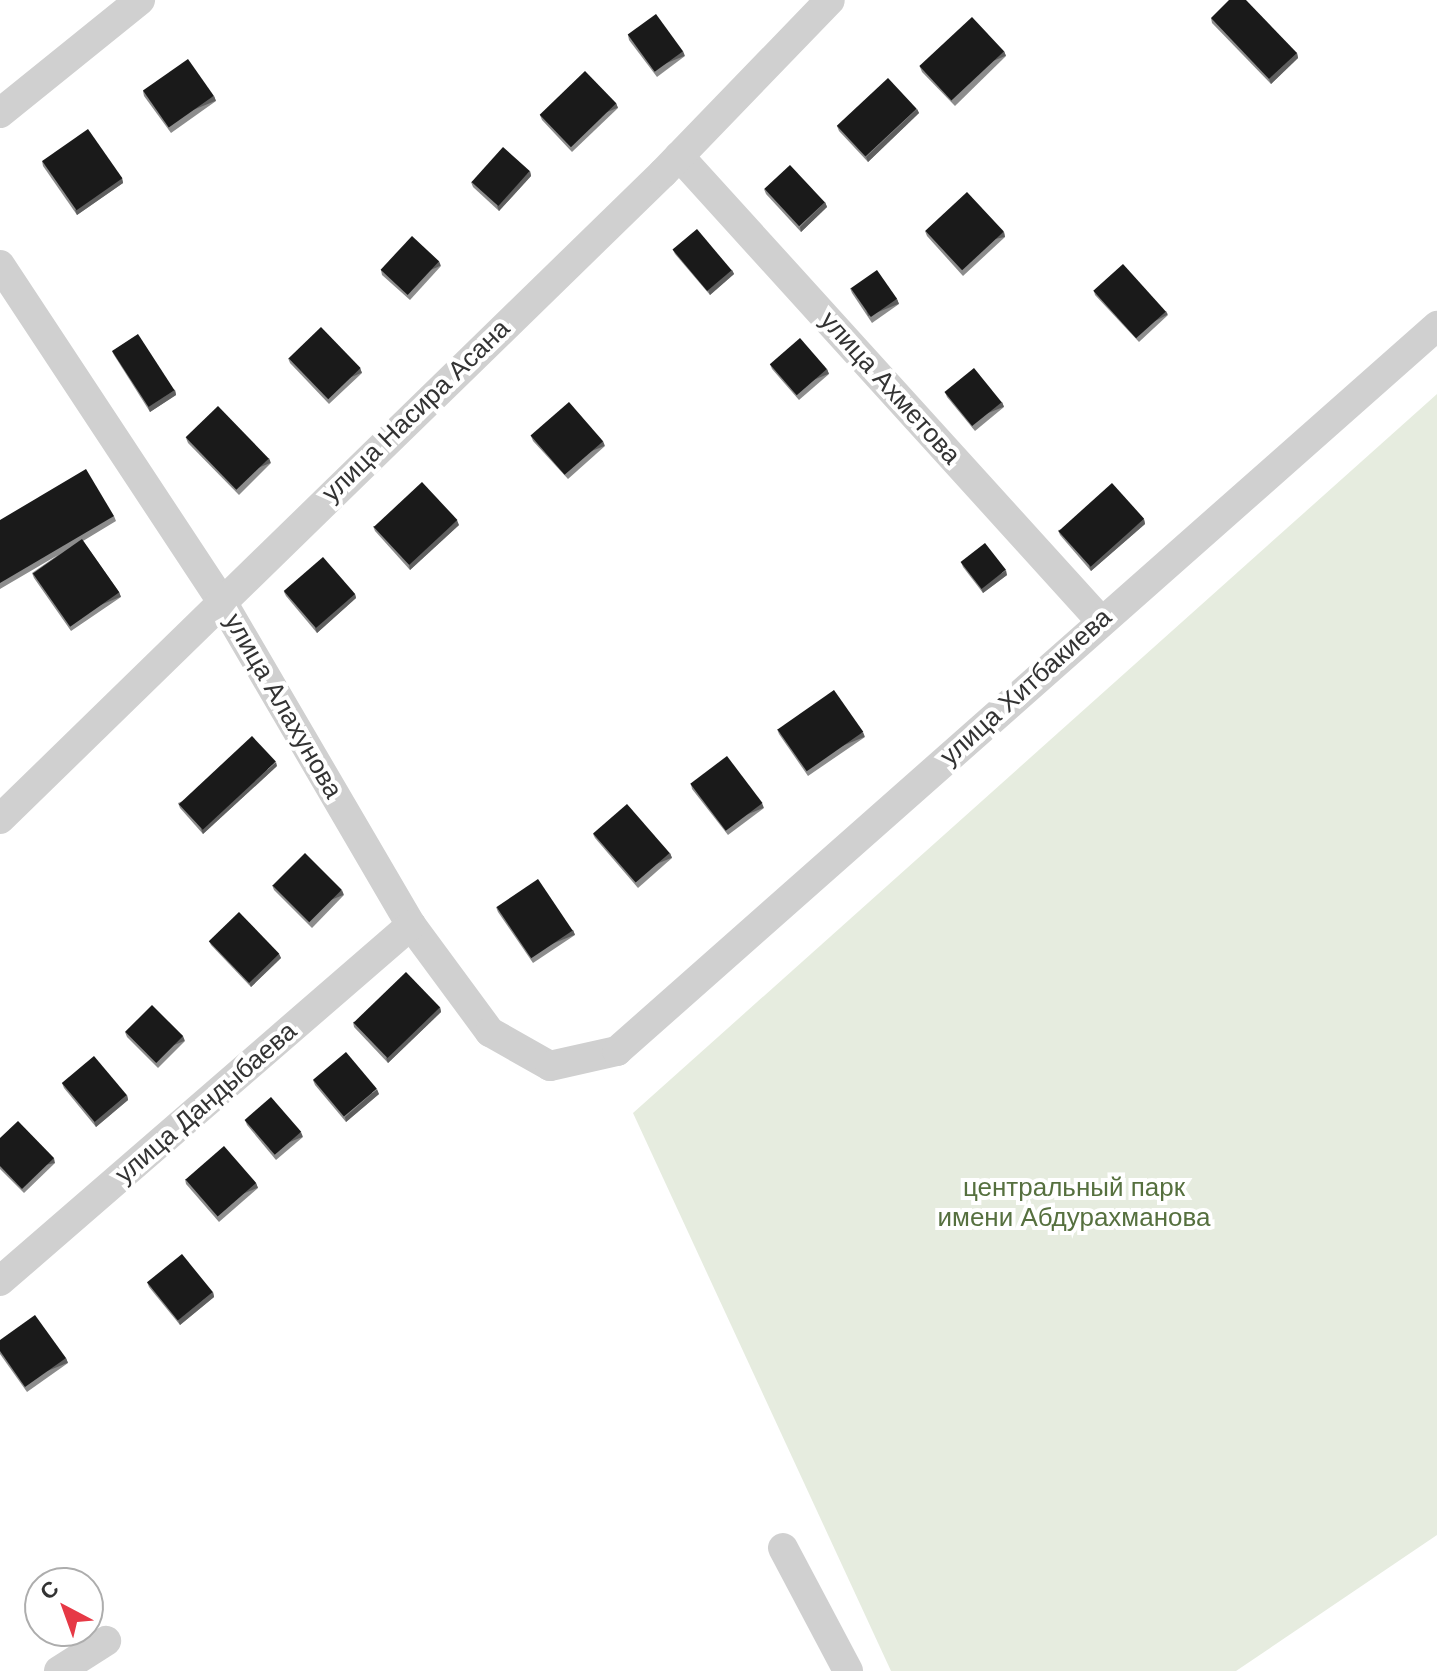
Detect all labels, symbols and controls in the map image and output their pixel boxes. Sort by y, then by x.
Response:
street label: улица Ахметова [813,305,967,471]
street label: улица Насира Асана [316,313,516,509]
street label: улица Хитбакиева [934,602,1118,772]
street label: улица Алахунова [217,608,349,804]
street label: улица Дандыбаева [109,1016,303,1190]
park label: центральный парк имени Абдурахманова [938,1172,1210,1234]
north arrow [24,1567,104,1647]
text: С [35,1575,63,1605]

